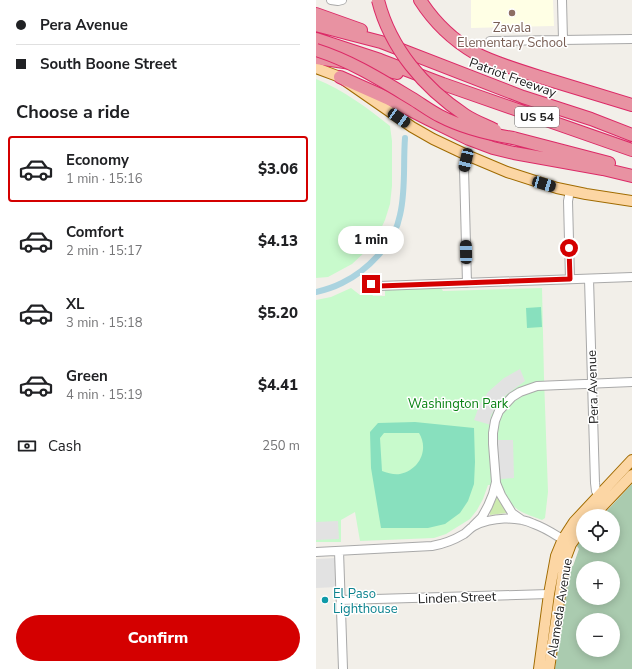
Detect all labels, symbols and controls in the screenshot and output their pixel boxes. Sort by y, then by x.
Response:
marker: Zavala Elementary School [507,8,517,18]
text: Pera Avenue [40,15,128,35]
place label: Zavala Elementary School [457,19,567,52]
text: South Boone Street [40,54,177,74]
street label: Patriot Freeway [466,54,559,102]
text: Choose a ride [16,100,130,124]
car [386,106,412,130]
road number: US 54 [515,107,559,127]
car [457,147,475,173]
text: Economy [66,150,129,170]
icon: car [18,151,54,187]
text: $3.06 [258,159,298,179]
text: 1 min · 15:16 [66,170,142,188]
car [531,175,557,193]
text: Comfort [66,222,123,242]
icon: car [18,223,54,259]
callout: 1 min [338,226,404,254]
text: $4.13 [258,231,298,251]
text: 1 min [354,231,388,249]
route start [560,239,578,257]
car [460,240,472,264]
text: 2 min · 15:17 [66,242,142,260]
route end [362,275,380,293]
text: XL [66,294,85,314]
icon: car [18,295,54,331]
text: $5.20 [258,303,298,323]
text: 3 min · 15:18 [66,314,142,332]
street label: Pera Avenue [583,350,603,424]
text: Green [66,366,108,386]
icon: car [18,367,54,403]
text: $4.41 [258,375,298,395]
text: 4 min · 15:19 [66,386,142,404]
park label: Washington Park [408,395,509,413]
icon: cash [16,435,38,457]
text: Cash [48,436,82,456]
text: 250 m [262,437,300,455]
map controls [576,509,620,657]
button: locate [576,509,620,553]
street label: Alameda Avenue [543,557,577,659]
button: + [576,561,620,605]
place label: El Paso Lighthouse [333,585,398,618]
street label: Linden Street [418,588,497,608]
marker: El Paso Lighthouse [320,595,330,605]
button: − [576,613,620,657]
button: Confirm [16,615,300,661]

